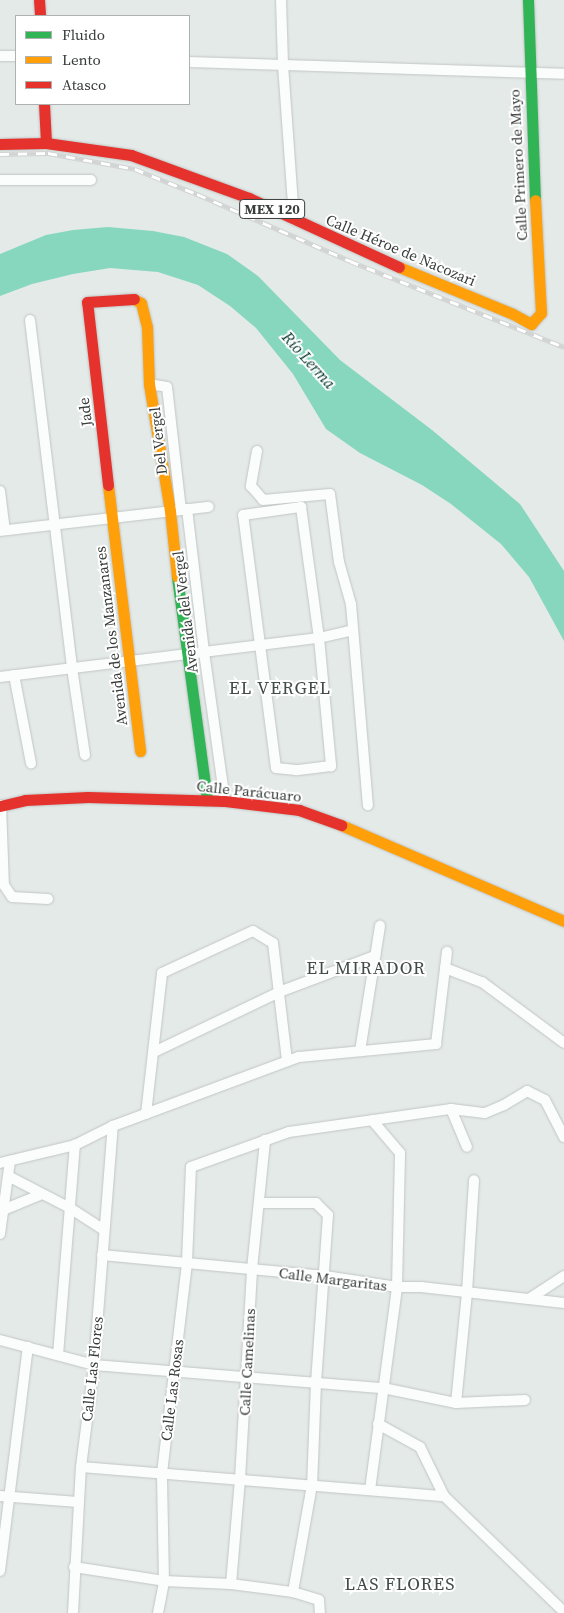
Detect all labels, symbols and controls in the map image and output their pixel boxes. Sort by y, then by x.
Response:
legend [15,15,190,105]
text: Fluido [62,24,105,45]
text: Lento [62,49,101,70]
text: Atasco [62,74,106,95]
street label: Calle Primero de Mayo [505,89,531,241]
road number: MEX 120 [238,198,306,220]
street label: Calle Héroe de Nacozari [323,210,479,290]
water label: Río Lerma [278,328,340,392]
street label: Jade [74,397,96,427]
street label: Del Vergel [145,406,171,476]
street label: Avenida de los Manzanares [91,545,131,727]
street label: Avenida del Vergel [169,550,201,674]
district label: EL VERGEL [227,677,333,699]
street label: Calle Parácuaro [196,777,302,805]
district label: EL MIRADOR [305,957,427,979]
street label: Calle Margaritas [278,1263,388,1295]
street label: Calle Camelinas [235,1308,259,1416]
street label: Calle Las Flores [78,1316,106,1422]
street label: Calle Las Rosas [157,1338,187,1442]
district label: LAS FLORES [343,1573,457,1595]

